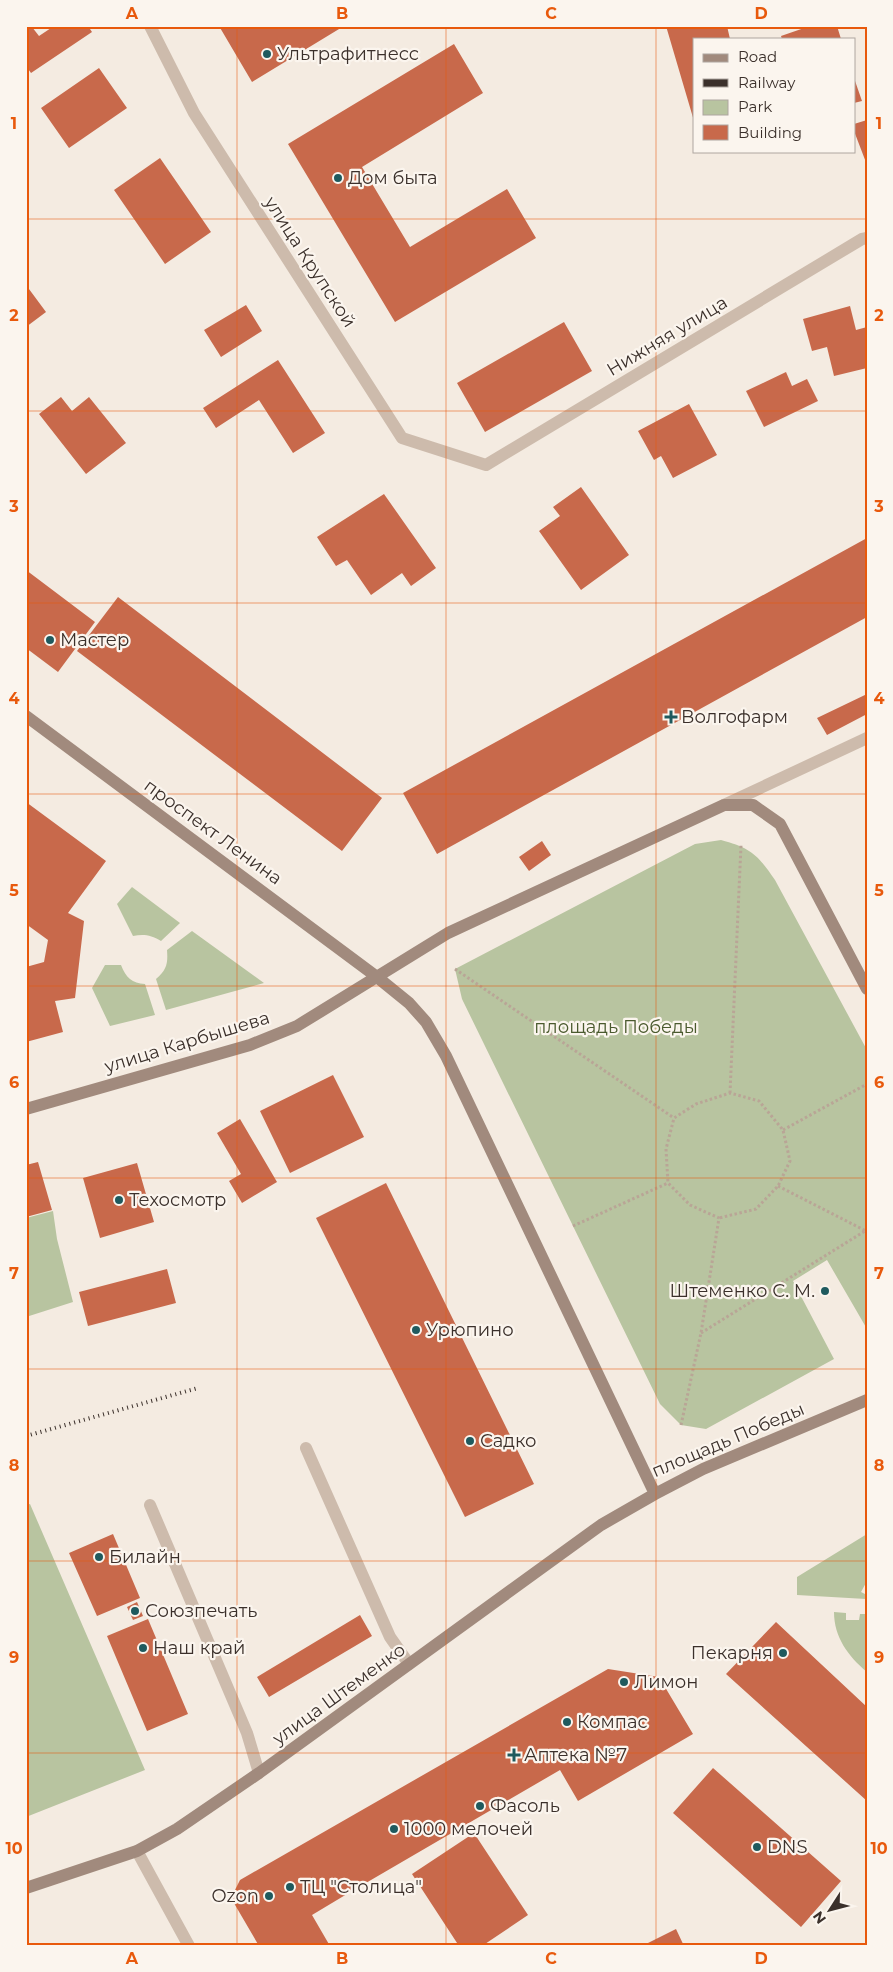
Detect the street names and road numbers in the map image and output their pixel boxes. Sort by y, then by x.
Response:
street label: улица Крупской [259,192,361,332]
street label: Нижняя улица [603,291,731,381]
street label: проспект Ленина [140,775,286,889]
street label: улица Карбышева [101,1006,272,1078]
street label: площадь Победы [648,1398,808,1482]
street label: улица Штеменко [267,1638,410,1750]

